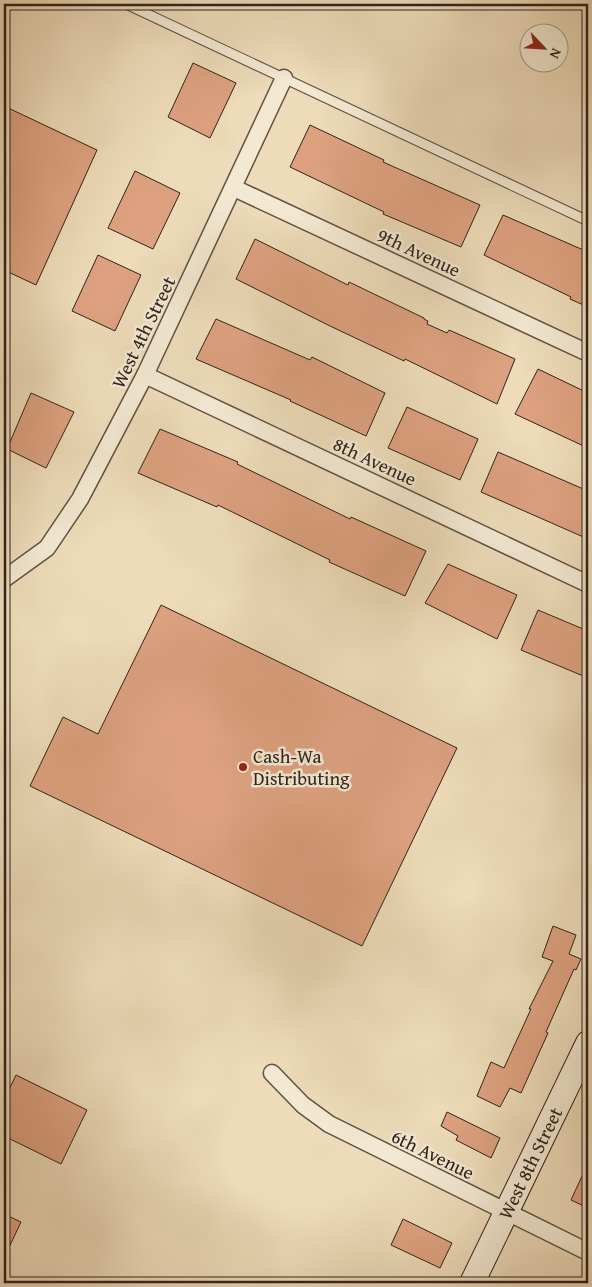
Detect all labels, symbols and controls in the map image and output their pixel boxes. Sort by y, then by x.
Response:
north arrow [520,22,570,72]
text: N [544,45,567,63]
street label: 9th Avenue [373,220,465,284]
street label: West 4th Street [104,271,182,393]
street label: 8th Avenue [329,429,421,493]
place label: Cash-Wa Distributing [253,742,350,792]
marker: Cash-Wa Distributing [237,761,249,773]
street label: West 8th Street [491,1102,569,1224]
street label: 6th Avenue [387,1122,479,1186]

